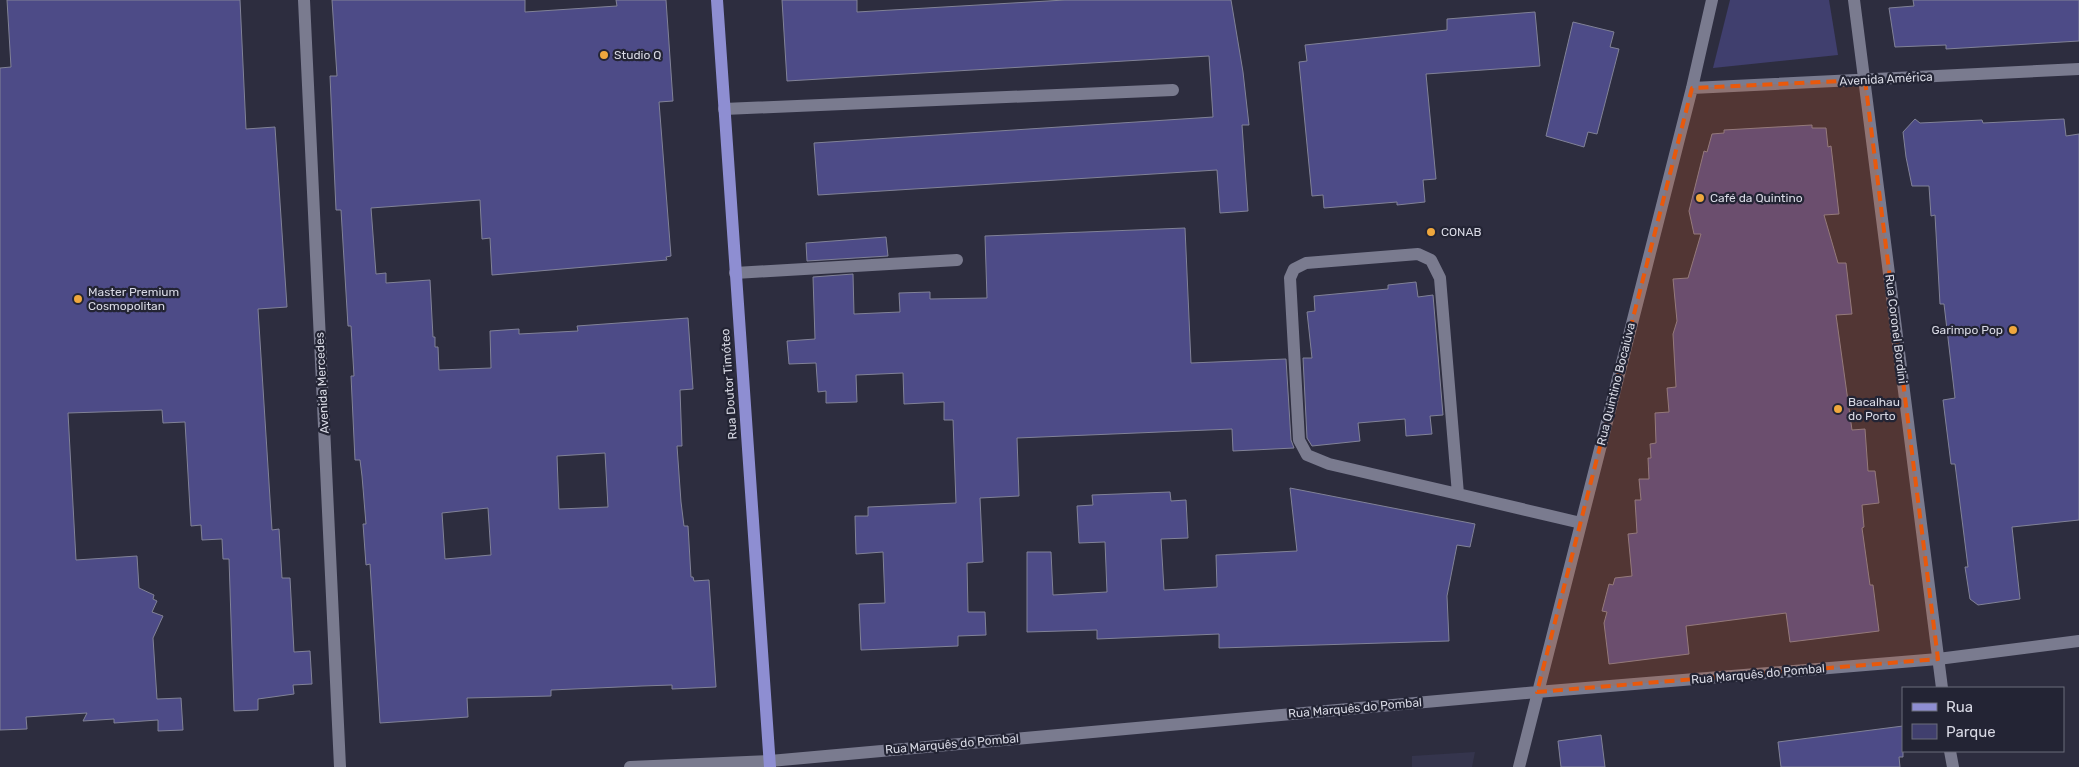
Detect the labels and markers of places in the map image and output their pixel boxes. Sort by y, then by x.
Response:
place label: Studio Q [614,48,661,62]
marker: Studio Q [598,49,610,61]
place label: Café da Quintino [1710,191,1803,205]
marker: Café da Quintino [1694,192,1706,204]
place label: CONAB [1441,225,1482,239]
marker: CONAB [1425,226,1437,238]
place label: Master Premium Cosmopolitan [88,285,179,313]
marker: Master Premium Cosmopolitan [72,293,84,305]
place label: Garimpo Pop [1931,323,2003,337]
marker: Garimpo Pop [2007,324,2019,336]
place label: Bacalhau do Porto [1848,395,1900,423]
marker: Bacalhau do Porto [1832,403,1844,415]

